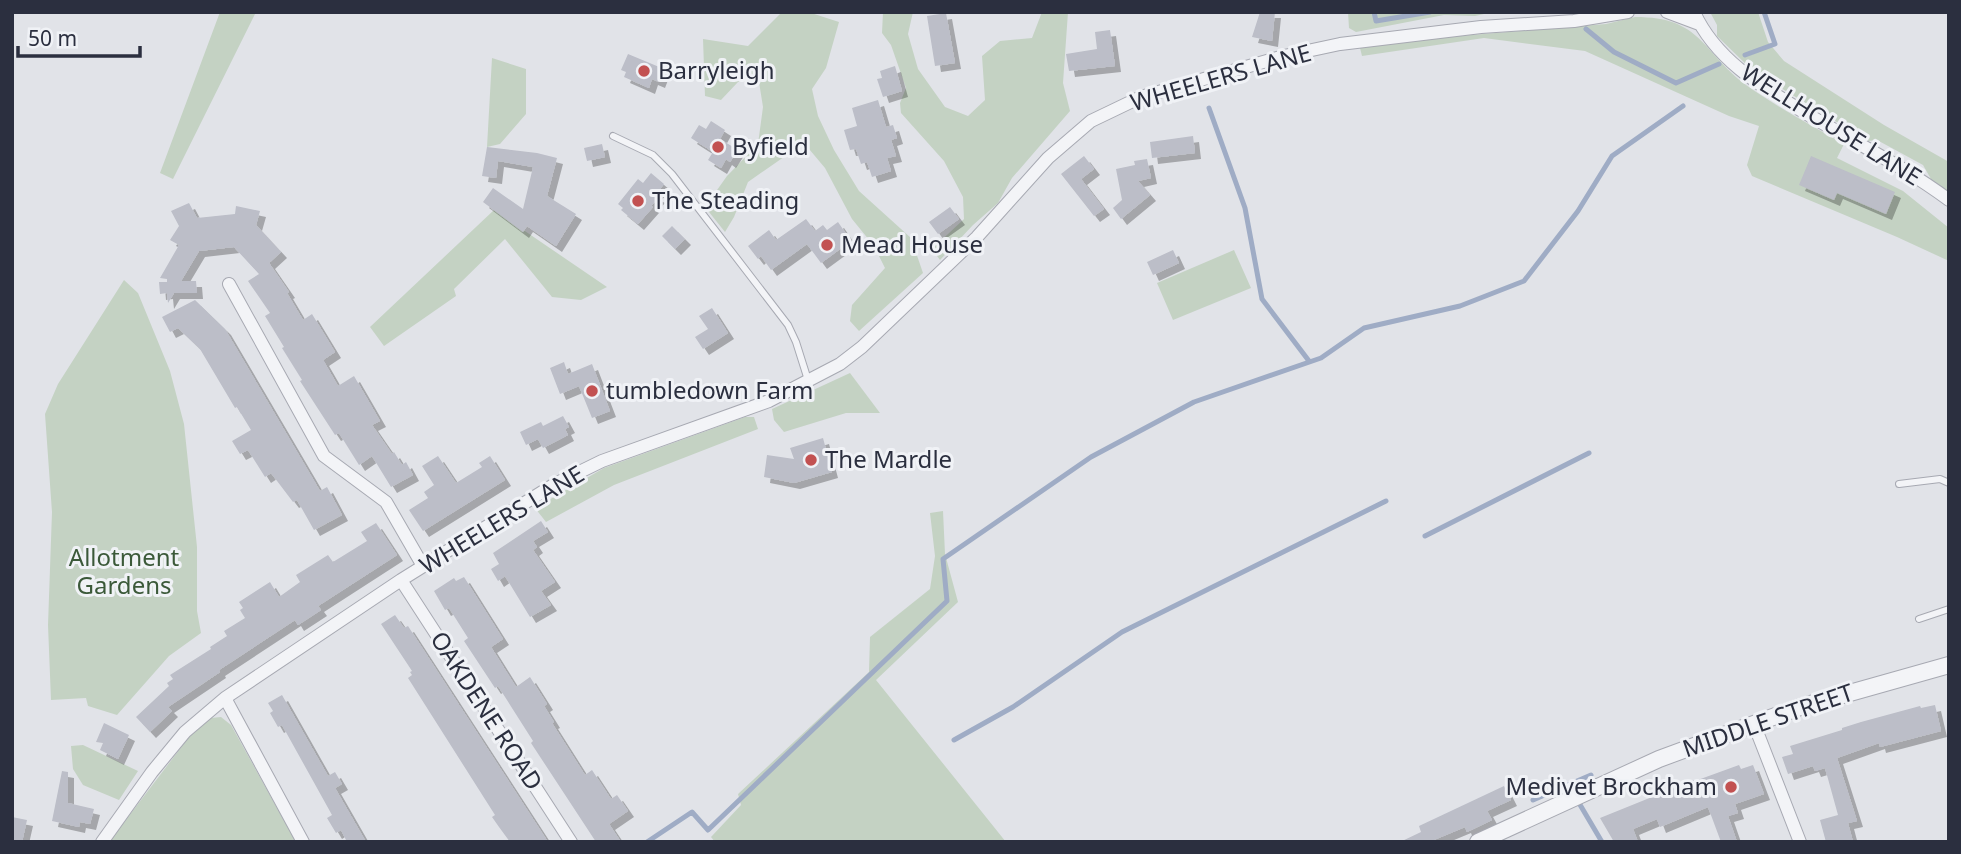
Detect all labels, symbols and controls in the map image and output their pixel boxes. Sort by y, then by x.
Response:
scale bar [18,14,140,58]
text: 50 m [28,24,77,52]
street label: WHEELERS LANE [1126,35,1315,118]
place label: Barryleigh [658,53,775,86]
street label: WELLHOUSE LANE [1735,55,1928,193]
marker: Barryleigh [636,63,652,79]
place label: Byfield [732,129,809,162]
marker: Byfield [710,139,726,155]
place label: The Steading [652,183,799,216]
marker: The Steading [630,193,646,209]
place label: Mead House [841,227,983,260]
marker: Mead House [819,237,835,253]
place label: tumbledown Farm [606,373,813,406]
marker: tumbledown Farm [584,383,600,399]
place label: The Mardle [825,442,952,475]
marker: The Mardle [803,452,819,468]
street label: WHEELERS LANE [413,457,590,581]
park label: Allotment Gardens [69,540,180,601]
street label: OAKDENE ROAD [424,624,551,796]
street label: MIDDLE STREET [1678,675,1858,764]
place label: Medivet Brockham [1505,769,1717,802]
marker: Medivet Brockham [1723,779,1739,795]

